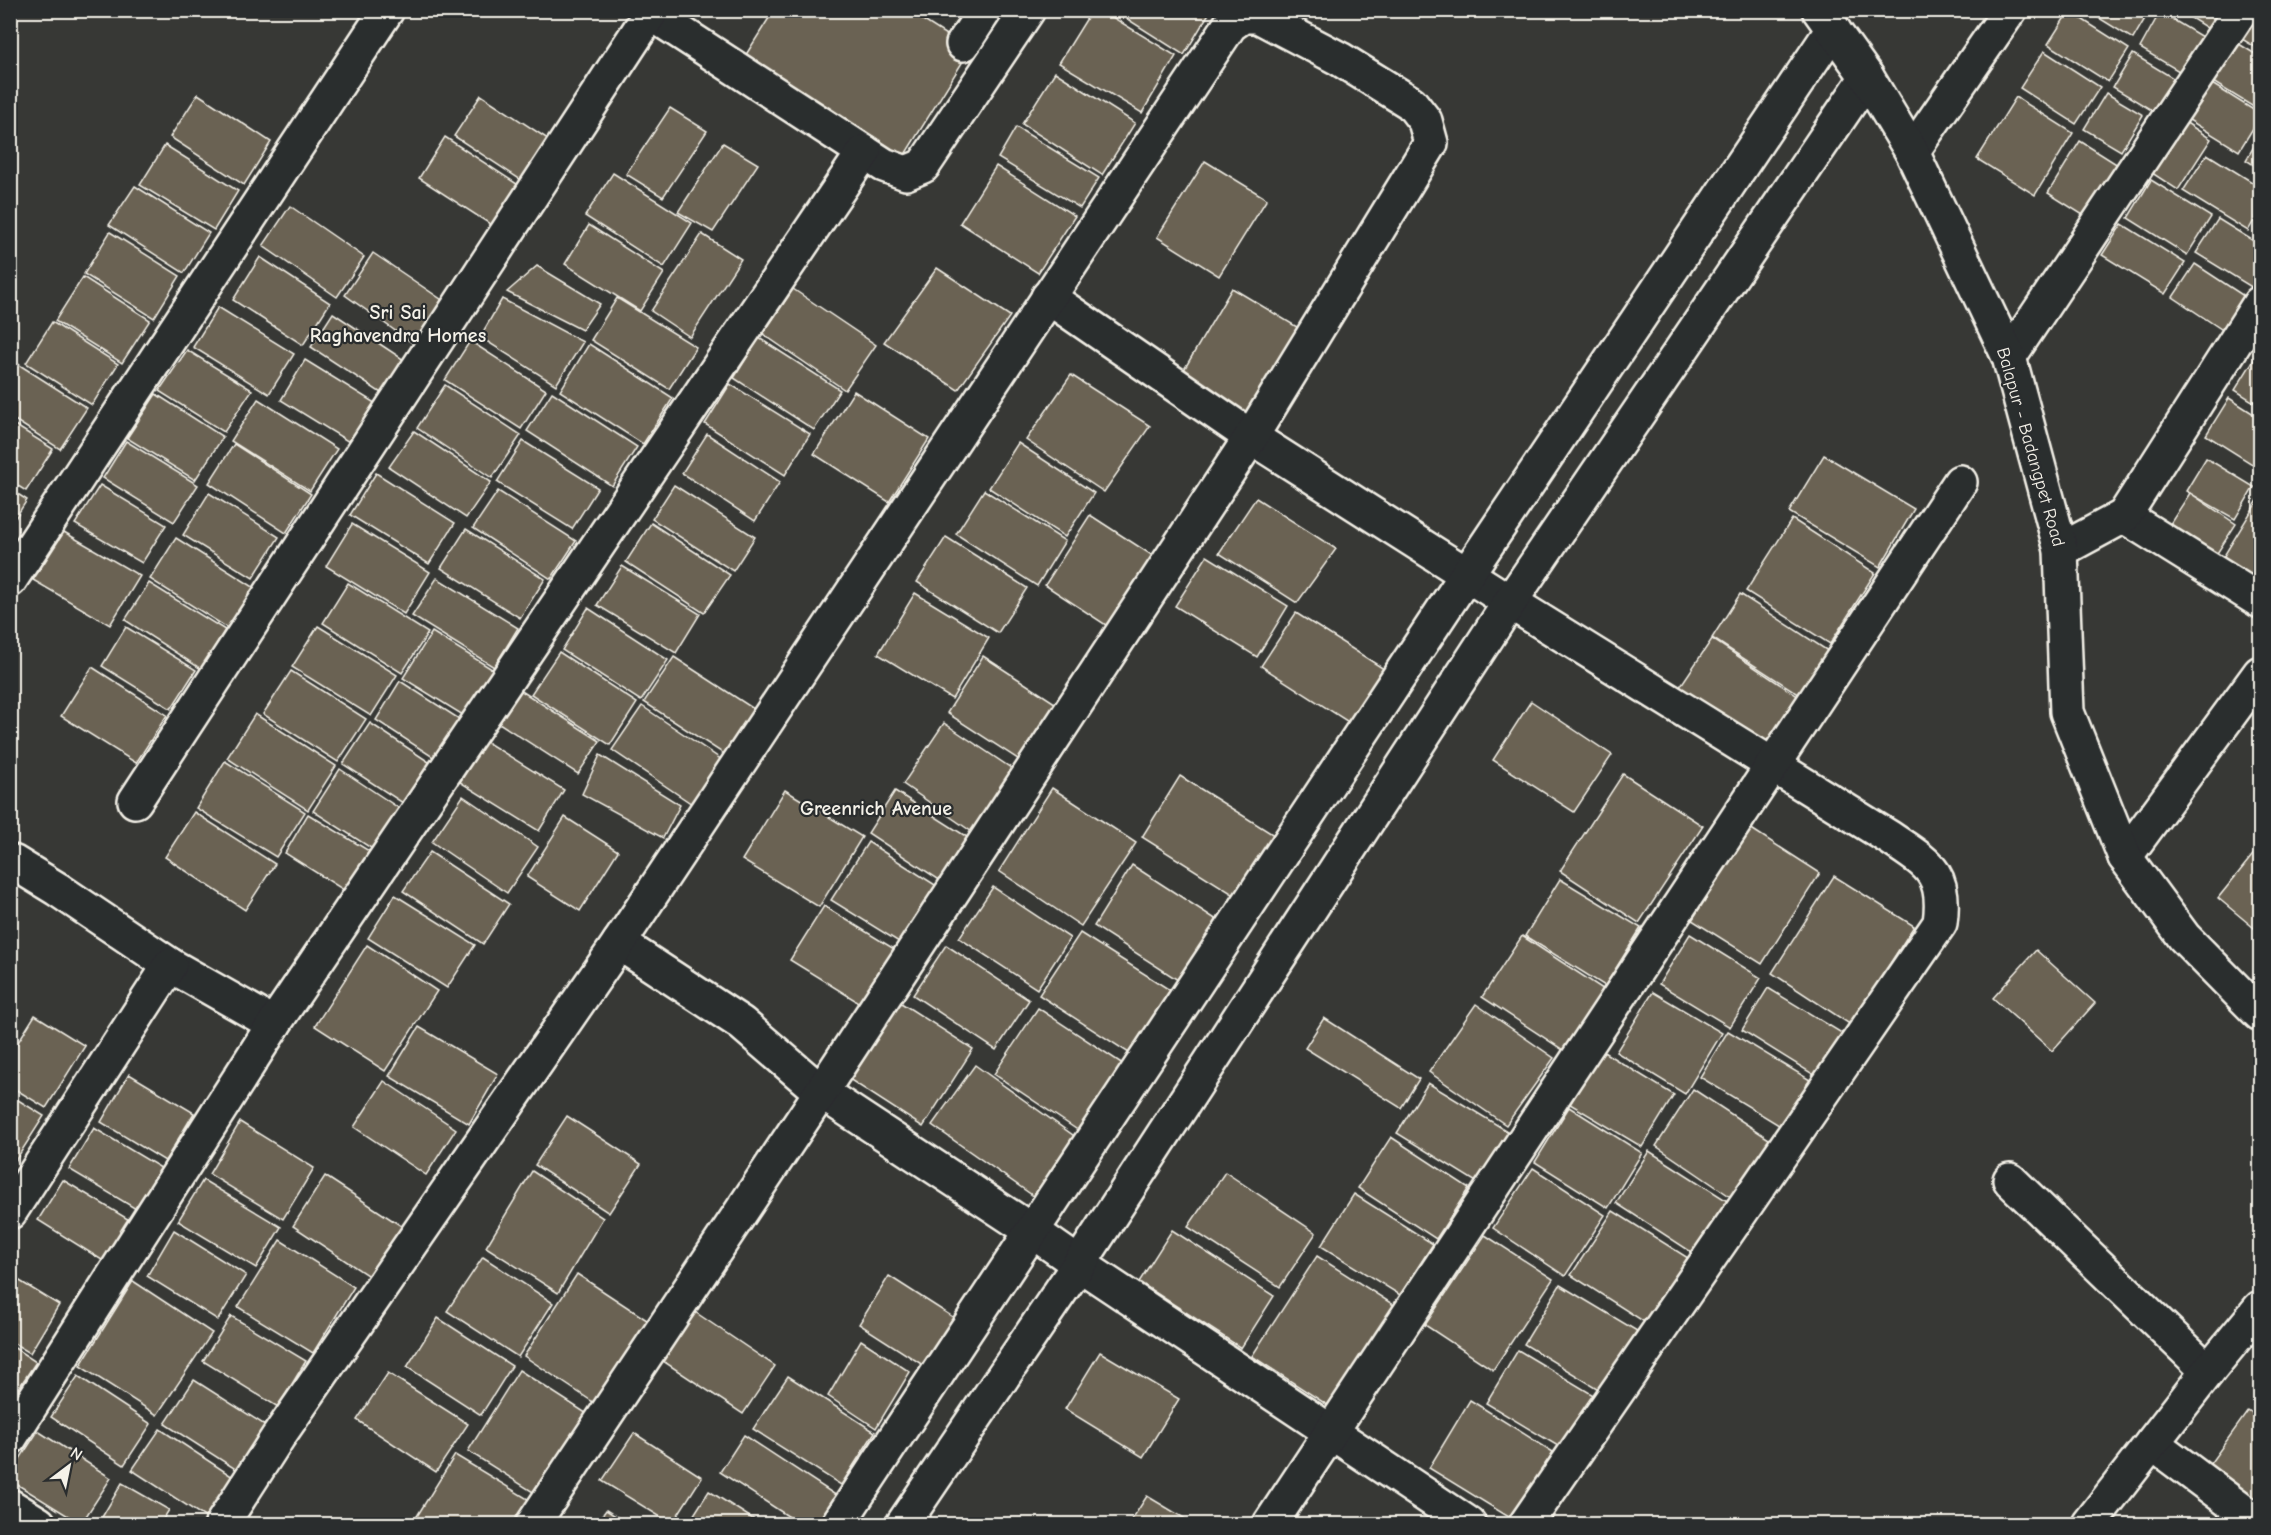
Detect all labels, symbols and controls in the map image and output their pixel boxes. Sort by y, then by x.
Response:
district label: Sri Sai Raghavendra Homes [310,301,486,347]
street label: Balapur - Badangpet Road [1992,345,2069,549]
district label: Greenrich Avenue [800,797,952,820]
north arrow [39,1436,99,1496]
text: N [67,1444,86,1465]

